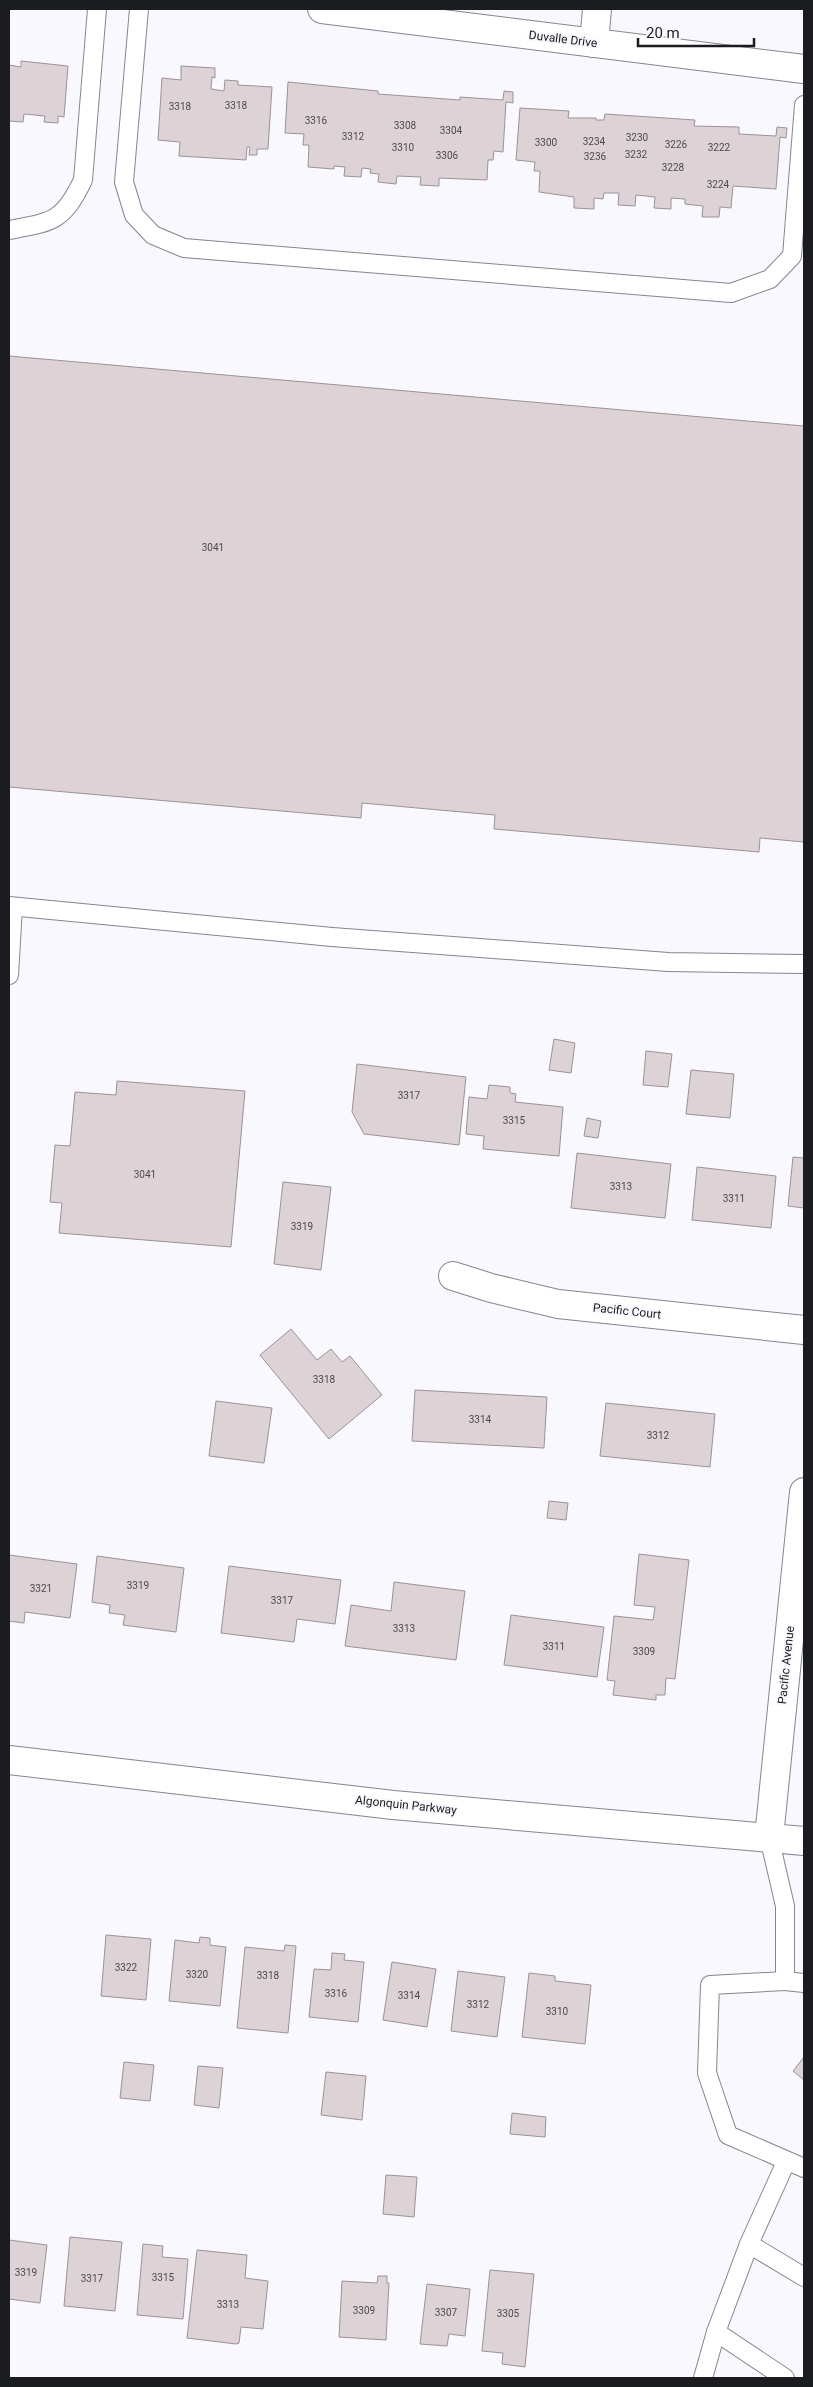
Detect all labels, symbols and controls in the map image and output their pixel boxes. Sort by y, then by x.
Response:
scale bar [638,15,754,47]
text: 20 m [646,24,680,42]
street label: Duvalle Drive [528,28,598,50]
house number: 3318 [225,100,248,111]
house number: 3318 [169,101,192,112]
house number: 3316 [305,115,328,126]
house number: 3308 [394,120,417,131]
house number: 3304 [440,125,463,136]
house number: 3312 [342,131,365,142]
house number: 3230 [626,132,649,143]
house number: 3234 [583,136,606,147]
house number: 3300 [535,137,558,148]
house number: 3226 [665,139,688,150]
house number: 3310 [392,142,415,153]
house number: 3222 [708,142,731,153]
house number: 3232 [625,149,648,160]
house number: 3306 [436,150,459,161]
house number: 3236 [584,151,607,162]
house number: 3228 [662,162,685,173]
house number: 3224 [707,179,730,190]
house number: 3041 [202,542,224,553]
house number: 3317 [398,1090,421,1101]
house number: 3315 [503,1115,526,1126]
house number: 3041 [134,1169,156,1180]
house number: 3313 [610,1181,632,1192]
house number: 3311 [723,1193,745,1204]
house number: 3319 [291,1221,313,1232]
street label: Pacific Court [592,1300,662,1322]
house number: 3318 [313,1374,336,1385]
house number: 3314 [469,1414,492,1425]
house number: 3312 [647,1430,670,1441]
house number: 3319 [127,1580,149,1591]
house number: 3321 [30,1583,52,1594]
house number: 3317 [271,1595,294,1606]
house number: 3313 [393,1623,415,1634]
street label: Pacific Avenue [775,1625,797,1705]
house number: 3311 [543,1641,565,1652]
house number: 3309 [633,1646,655,1657]
street label: Algonquin Parkway [354,1793,458,1817]
house number: 3322 [115,1962,138,1973]
house number: 3320 [186,1969,209,1980]
house number: 3318 [257,1970,280,1981]
house number: 3316 [325,1988,348,1999]
house number: 3314 [398,1990,421,2001]
house number: 3312 [467,1999,490,2010]
house number: 3310 [546,2006,569,2017]
house number: 3319 [15,2267,37,2278]
house number: 3315 [152,2272,175,2283]
house number: 3317 [81,2273,104,2284]
house number: 3313 [217,2299,239,2310]
house number: 3309 [353,2305,375,2316]
house number: 3307 [435,2307,458,2318]
house number: 3305 [497,2308,520,2319]

